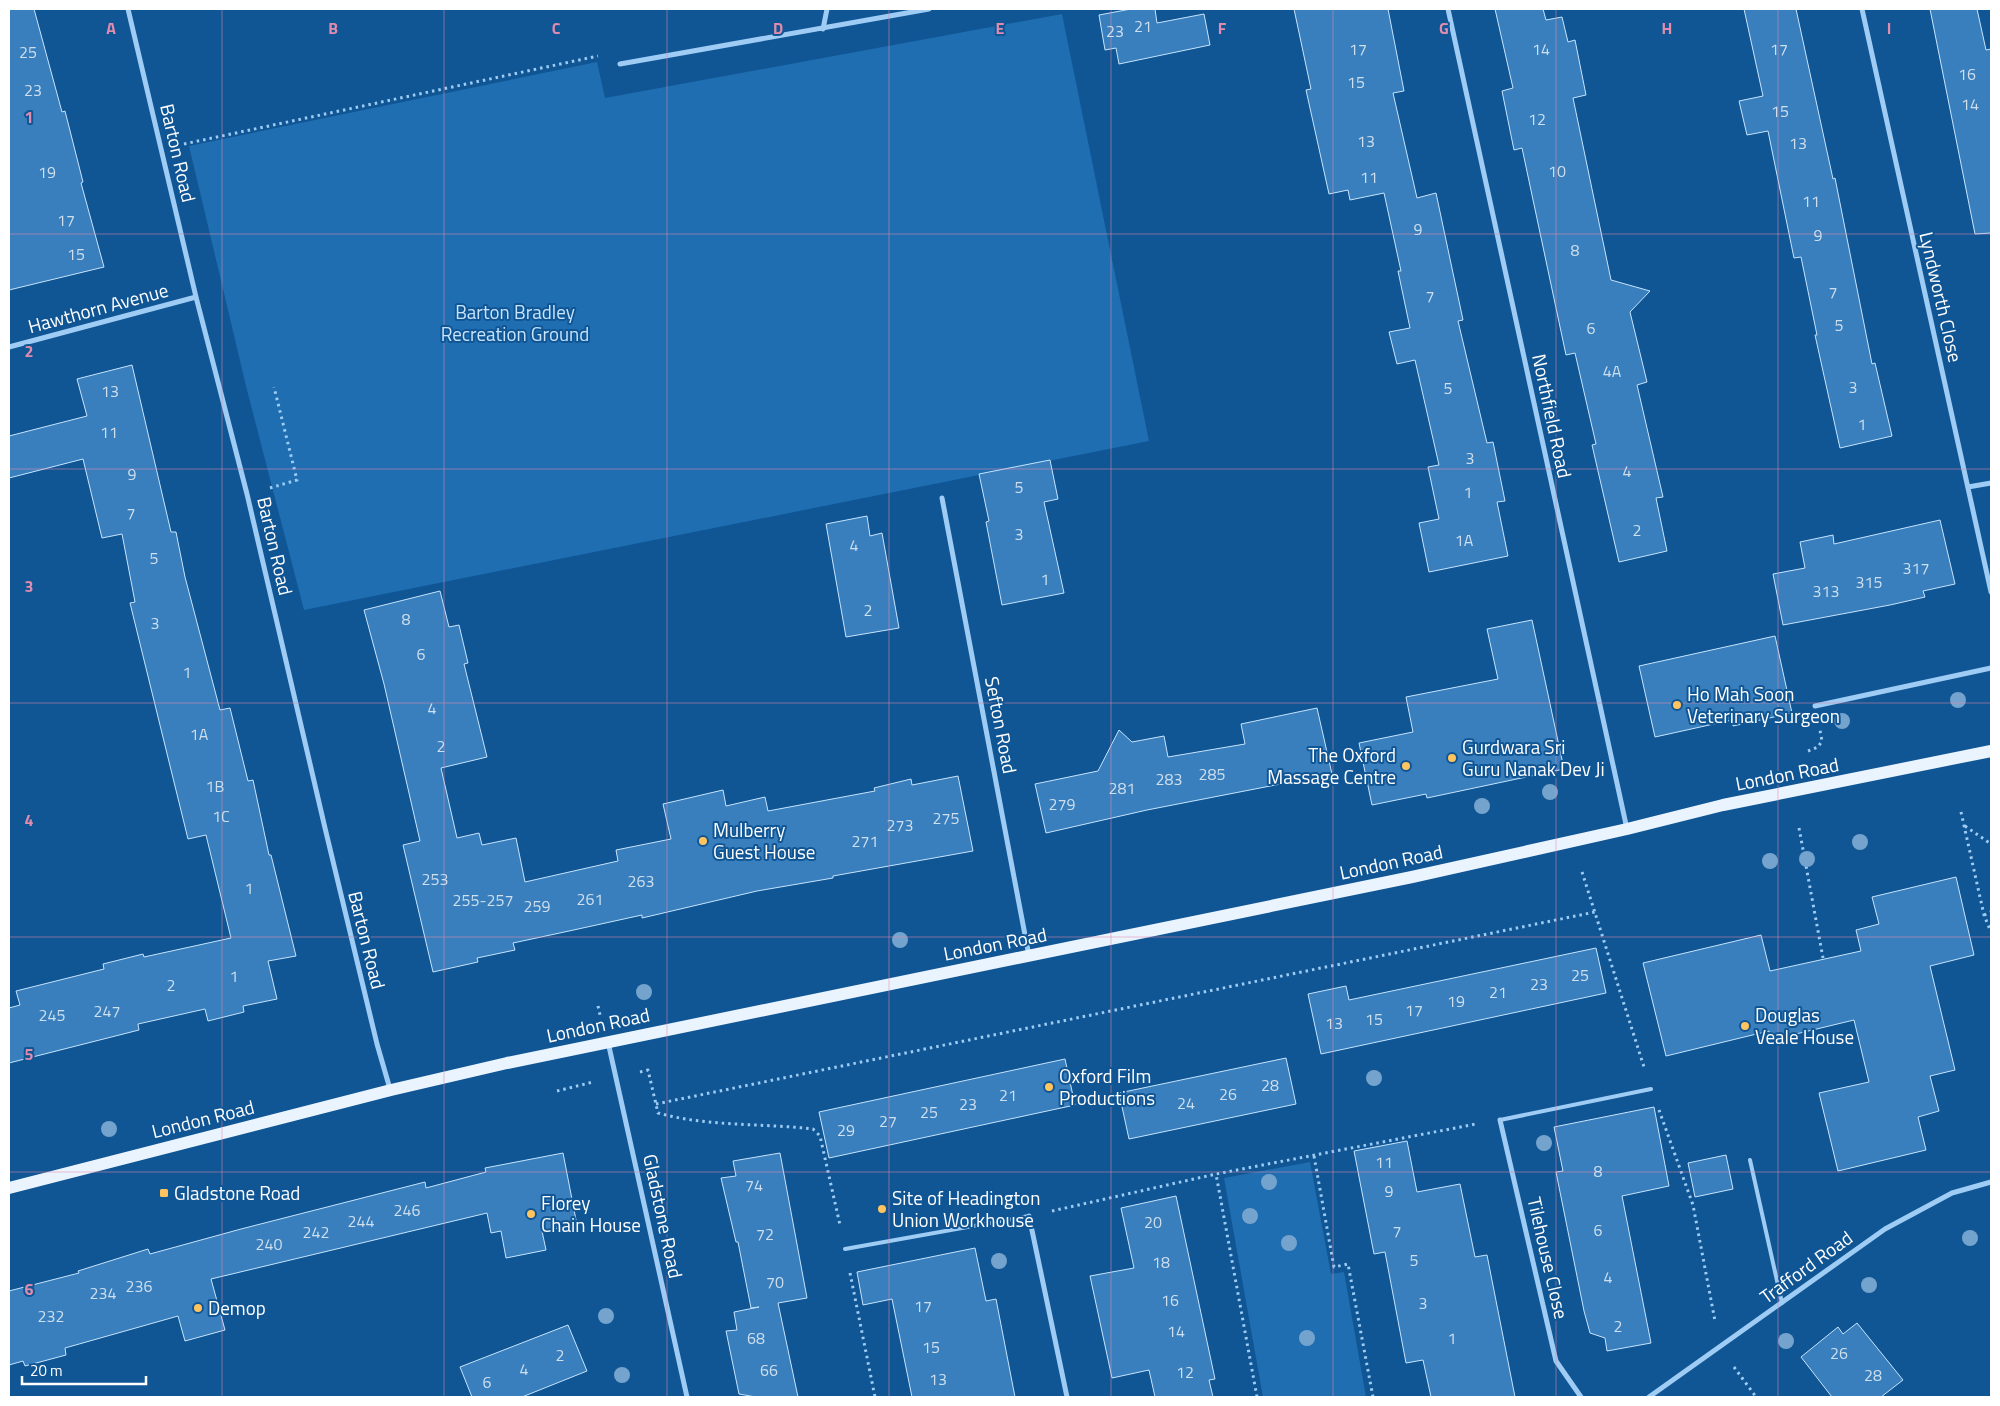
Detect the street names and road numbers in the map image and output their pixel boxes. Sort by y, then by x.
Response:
street label: Barton Road [153,101,204,205]
street label: Lyndworth Close [1912,229,1971,365]
street label: Hawthorn Avenue [25,275,171,340]
street label: Northfield Road [1525,351,1580,481]
street label: Barton Road [250,494,301,598]
street label: Sefton Road [978,674,1025,776]
street label: London Road [1733,749,1841,798]
street label: London Road [1337,836,1445,887]
street label: Barton Road [341,888,394,992]
street label: London Road [941,919,1049,968]
street label: London Road [544,999,652,1050]
street label: London Road [149,1092,257,1145]
street label: Gladstone Road [636,1151,691,1281]
street label: Tilehouse Close [1520,1194,1577,1322]
street label: Trafford Road [1753,1223,1858,1310]

